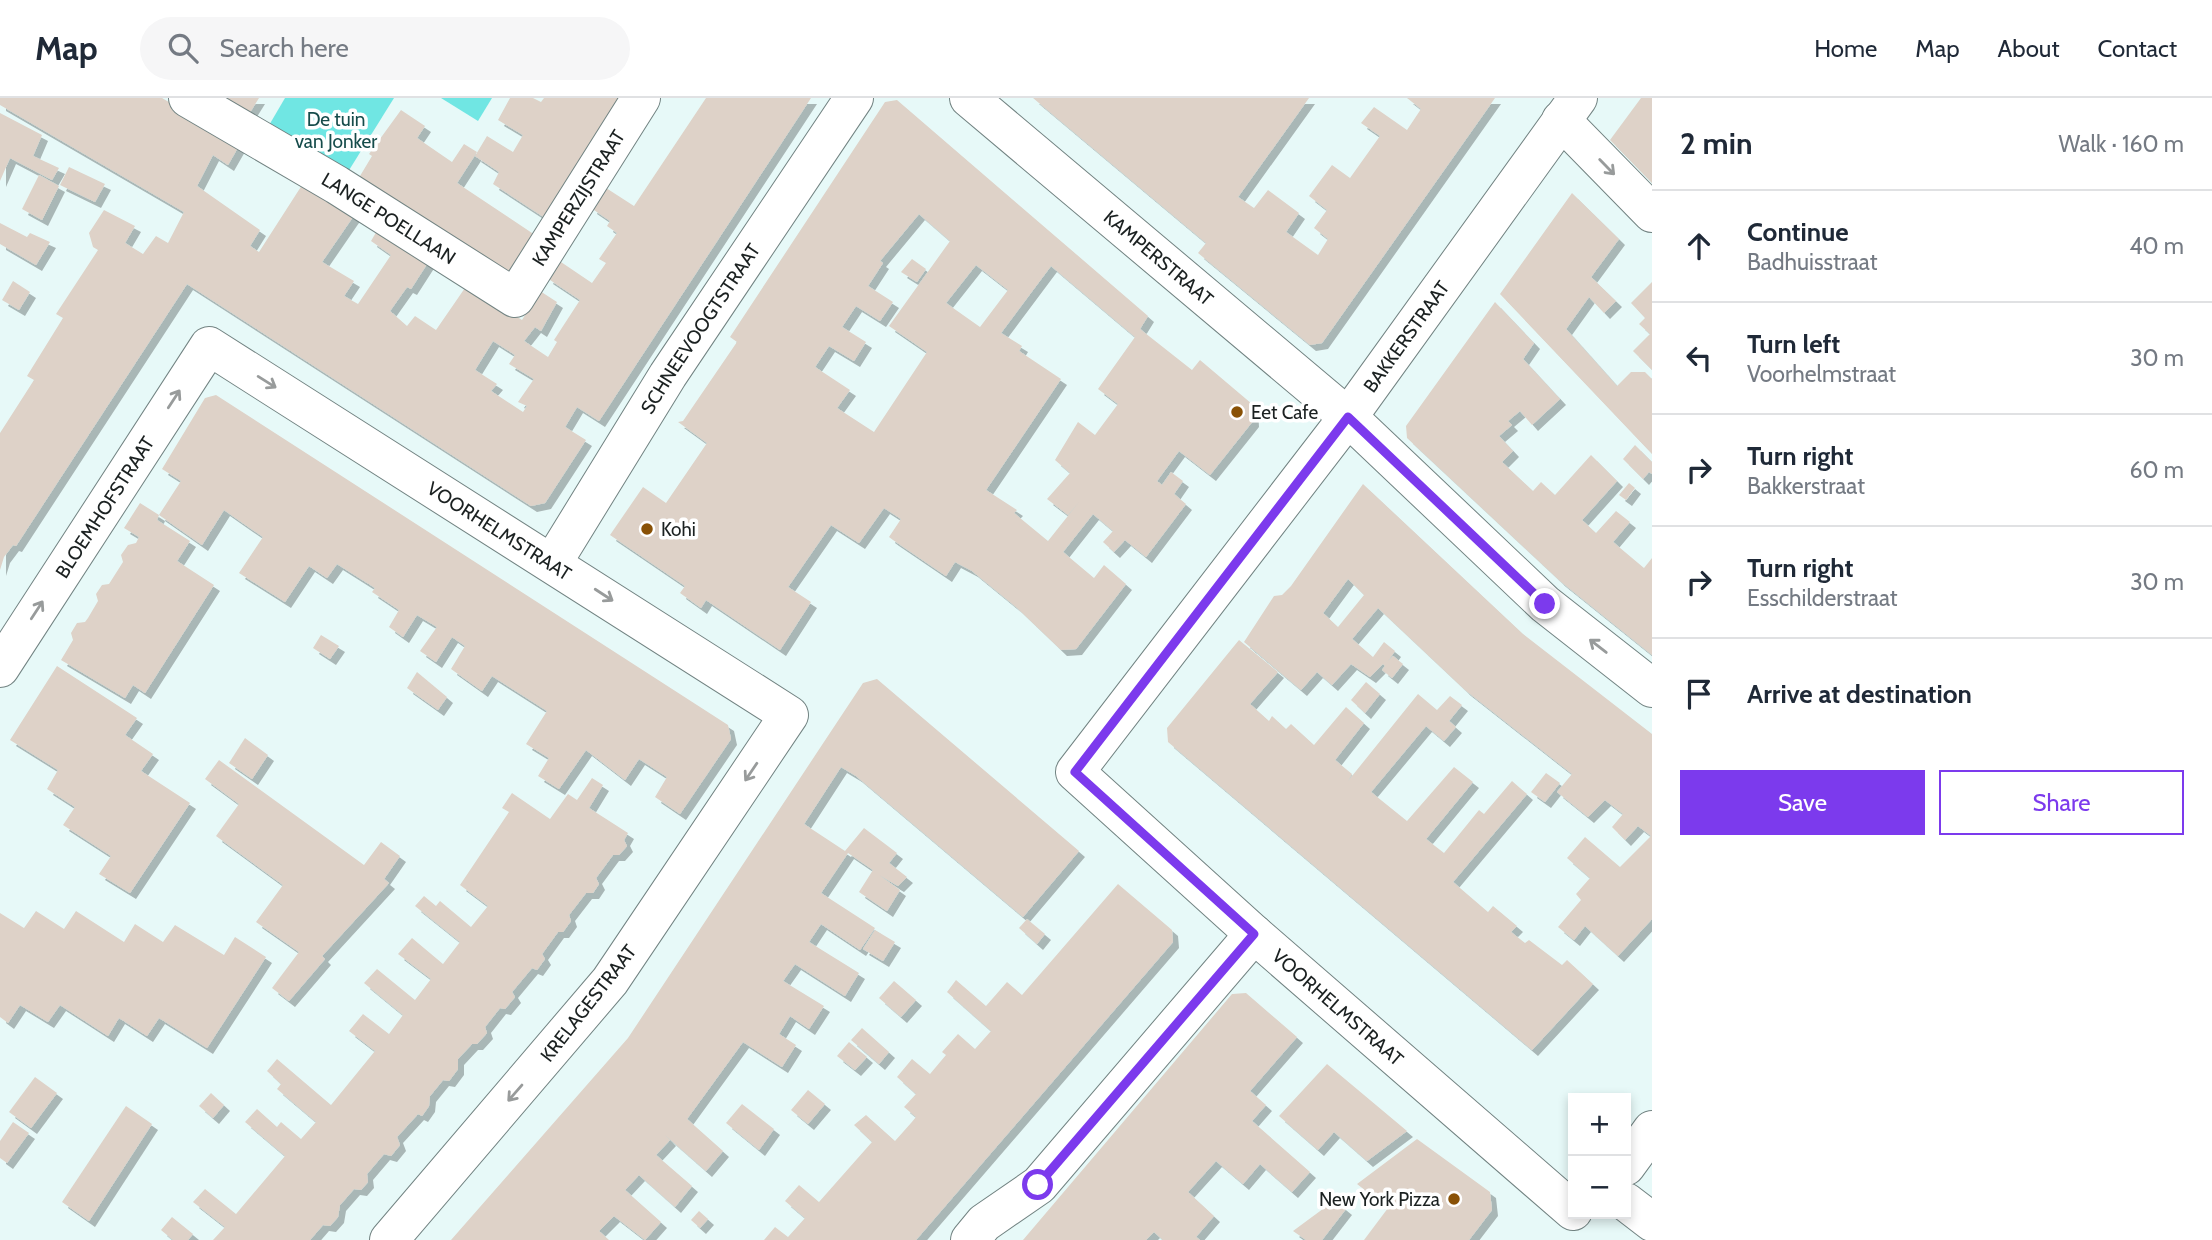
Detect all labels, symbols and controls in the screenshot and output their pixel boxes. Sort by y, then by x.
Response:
search box [140,17,630,80]
text: Map [35,28,98,68]
icon: search [164,29,202,67]
text: Search here [220,32,349,64]
text: Home [1814,34,1877,63]
text: Map [1915,34,1960,63]
text: About [1998,34,2060,63]
text: Contact [2098,34,2177,63]
park label: De tuin van Jonker [295,108,377,153]
text: 2 min [1680,125,1752,162]
street label: KAMPERZIJSTRAAT [527,126,630,270]
text: Walk · 160 m [2059,130,2184,158]
one-way arrow [1598,158,1615,175]
street label: LANGE POELLAAN [317,168,460,269]
street label: KAMPERSTRAAT [1099,206,1218,311]
text: Continue [1747,216,1849,248]
icon: ahead [1680,227,1718,265]
text: 40 m [2129,232,2184,260]
street label: SCHNEEVOOGTSTRAAT [636,239,765,418]
text: Badhuisstraat [1747,248,1877,276]
street label: BAKKERSTRAAT [1359,277,1454,397]
text: Turn left [1747,328,1840,360]
icon: left [1680,339,1718,377]
text: 30 m [2130,344,2184,372]
text: Voorhelmstraat [1747,360,1896,388]
one-way arrow [256,376,276,390]
one-way arrow [167,390,181,409]
place label: Eet Cafe [1251,401,1318,424]
marker: Eet Cafe [1229,404,1245,420]
street label: BLOEMHOFSTRAAT [51,432,159,582]
text: Turn right [1747,440,1853,472]
icon: right [1680,451,1718,489]
text: 60 m [2130,456,2184,484]
text: Bakkerstraat [1747,472,1865,500]
street label: VOORHELMSTRAAT [423,477,575,585]
place label: Kohi [661,518,696,541]
marker: Kohi [639,521,655,537]
text: Turn right [1747,552,1853,584]
icon: right [1680,563,1718,601]
text: 30 m [2130,568,2184,596]
text: Esschilderstraat [1747,584,1898,612]
one-way arrow [594,588,613,603]
route end [1529,588,1560,619]
one-way arrow [30,601,44,621]
one-way arrow [1590,638,1608,653]
icon: arrive [1680,675,1718,713]
text: Arrive at destination [1747,678,1972,710]
one-way arrow [744,761,758,781]
button: Save [1680,770,1925,835]
button: Share [1939,770,2184,835]
street label: KRELAGESTRAAT [536,940,641,1066]
street label: VOORHELMSTRAAT [1267,944,1408,1071]
one-way arrow [507,1083,523,1101]
map controls [1568,1093,1631,1219]
button: + [1568,1093,1631,1156]
button: − [1568,1156,1631,1219]
route start [1022,1169,1053,1200]
place label: New York Pizza [1319,1188,1440,1211]
marker: New York Pizza [1446,1191,1462,1207]

